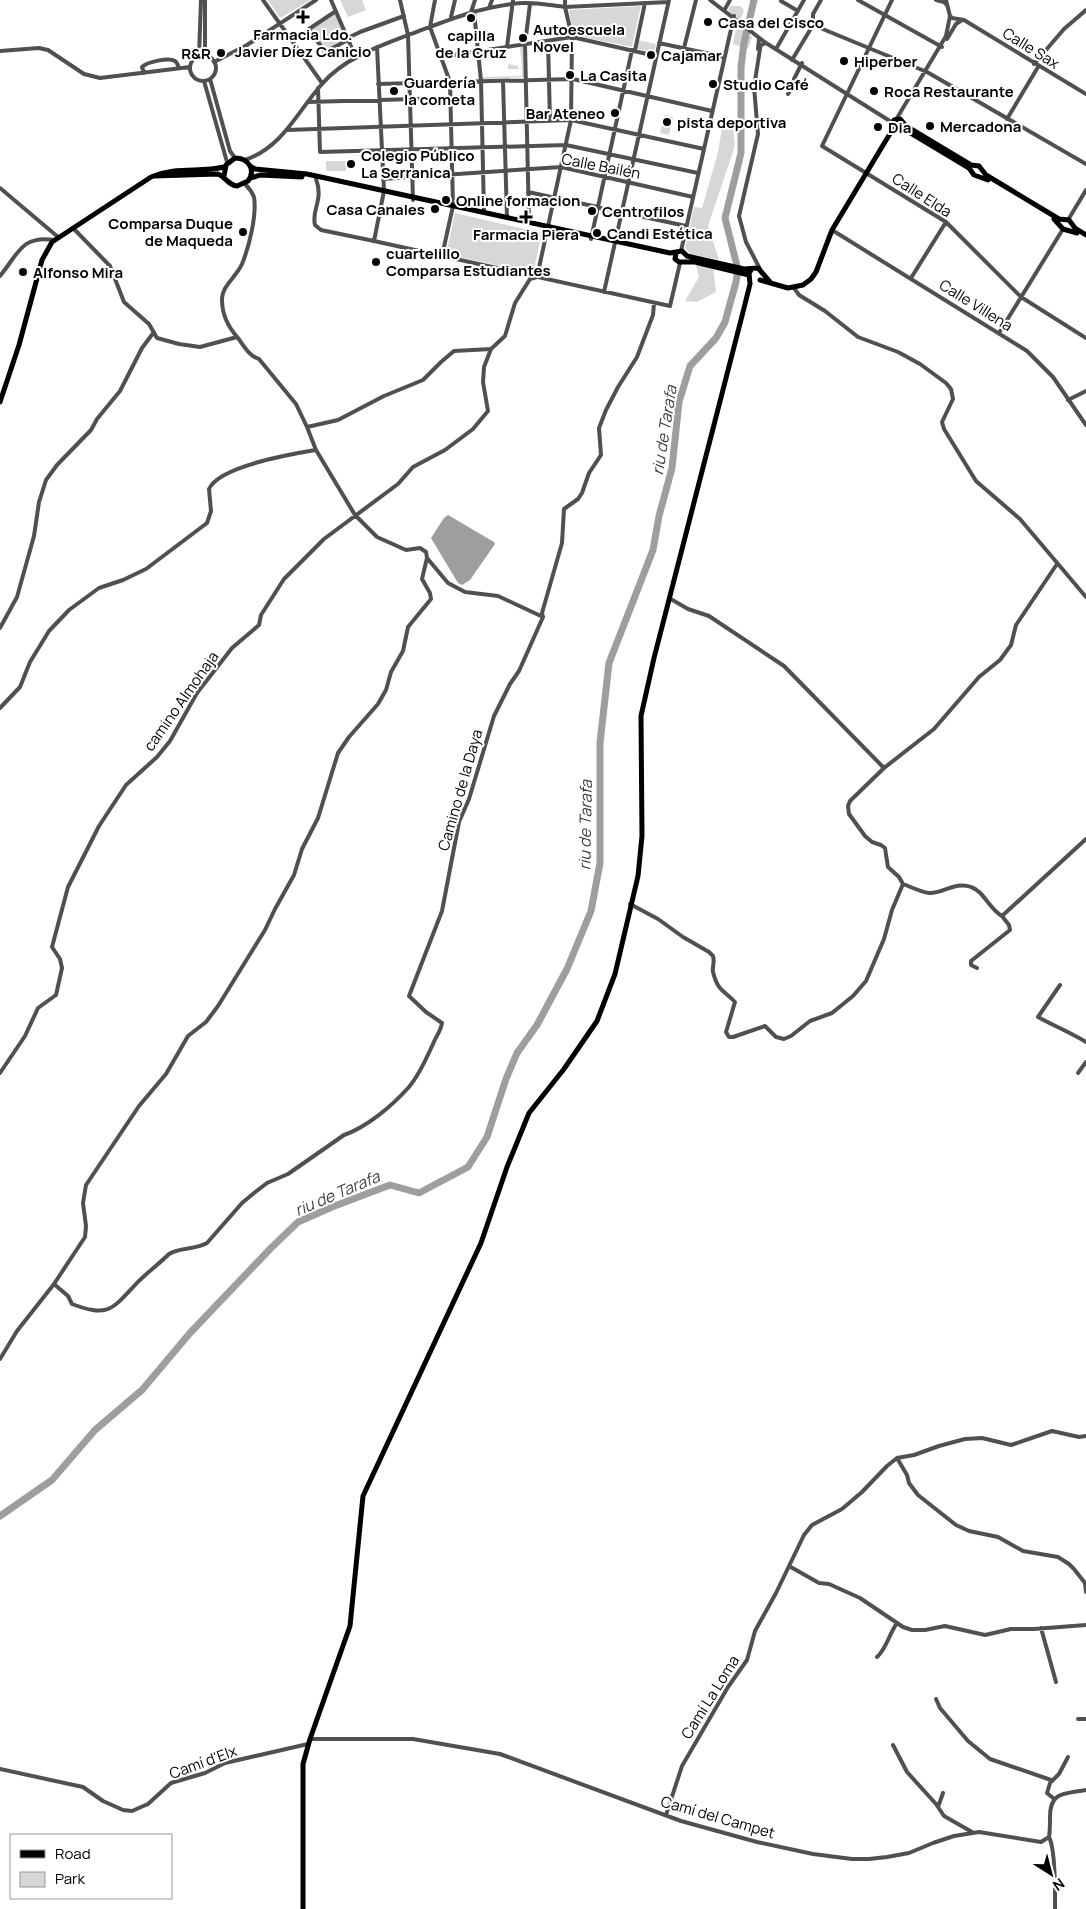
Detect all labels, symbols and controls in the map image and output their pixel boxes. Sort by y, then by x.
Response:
marker: Farmacia Ldo. Javier Díez Canicio [297,11,309,23]
marker: capilla de la Cruz [465,12,477,24]
place label: Casa del Cisco [718,12,824,33]
marker: Casa del Cisco [702,16,714,28]
place label: Autoescuela Novel [533,19,625,57]
street label: Calle Sax [999,22,1063,74]
place label: Farmacia Ldo. Javier Díez Canicio [235,24,371,62]
place label: capilla de la Cruz [435,25,507,63]
marker: Autoescuela Novel [517,32,529,44]
place label: R&R [181,43,211,64]
place label: Cajamar [661,45,722,66]
marker: R&R [215,47,227,59]
marker: Cajamar [645,49,657,61]
place label: Hiperber [854,51,918,72]
marker: Hiperber [838,55,850,67]
place label: La Casita [580,65,647,86]
marker: La Casita [564,69,576,81]
place label: Guardería la cometa [404,72,476,110]
place label: Studio Café [723,74,809,95]
marker: Studio Café [707,78,719,90]
place label: Roca Restaurante [884,81,1014,102]
marker: Guardería la cometa [388,85,400,97]
marker: Roca Restaurante [868,85,880,97]
place label: Bar Ateneo [526,103,605,124]
marker: Bar Ateneo [609,107,621,119]
place label: pista deportiva [677,112,786,133]
marker: pista deportiva [661,116,673,128]
place label: Mercadona [940,116,1021,137]
place label: Dia [888,117,911,138]
marker: Mercadona [924,120,936,132]
marker: Dia [872,121,884,133]
place label: Colegio Público La Serranica [361,145,475,183]
street label: Calle Bailén [560,148,642,184]
marker: Colegio Público La Serranica [345,158,357,170]
street label: Calle Elda [888,168,956,222]
place label: Online formacion [456,190,580,211]
marker: Online formacion [440,194,452,206]
place label: Casa Canales [326,199,425,220]
place label: Centrofilos [602,201,684,222]
marker: Casa Canales [429,203,441,215]
marker: Centrofilos [586,205,598,217]
marker: Farmacia Piera [520,211,532,223]
place label: Comparsa Duque de Maqueda [108,213,233,251]
place label: Candi Estética [607,223,713,244]
place label: Farmacia Piera [473,224,579,245]
marker: Comparsa Duque de Maqueda [237,226,249,238]
marker: Candi Estética [591,227,603,239]
place label: cuartelillo Comparsa Estudiantes [386,243,551,281]
marker: cuartelillo Comparsa Estudiantes [370,256,382,268]
place label: Alfonso Mira [33,262,123,283]
marker: Alfonso Mira [17,266,29,278]
street label: Calle Villena [935,274,1017,336]
water label: riu de Tarafa [646,383,682,476]
street label: camino Almohaja [139,647,223,755]
street label: Camino de la Daya [433,727,487,853]
water label: riu de Tarafa [573,779,597,870]
water label: riu de Tarafa [291,1165,384,1221]
street label: Camí La Loma [676,1651,744,1743]
street label: Camí d'Elx [166,1740,240,1784]
street label: Camí del Campet [658,1791,778,1843]
legend [10,1834,172,1899]
text: Road [55,1843,91,1864]
north arrow [1026,1849,1076,1899]
text: Park [55,1868,85,1889]
text: N [1049,1874,1069,1896]

